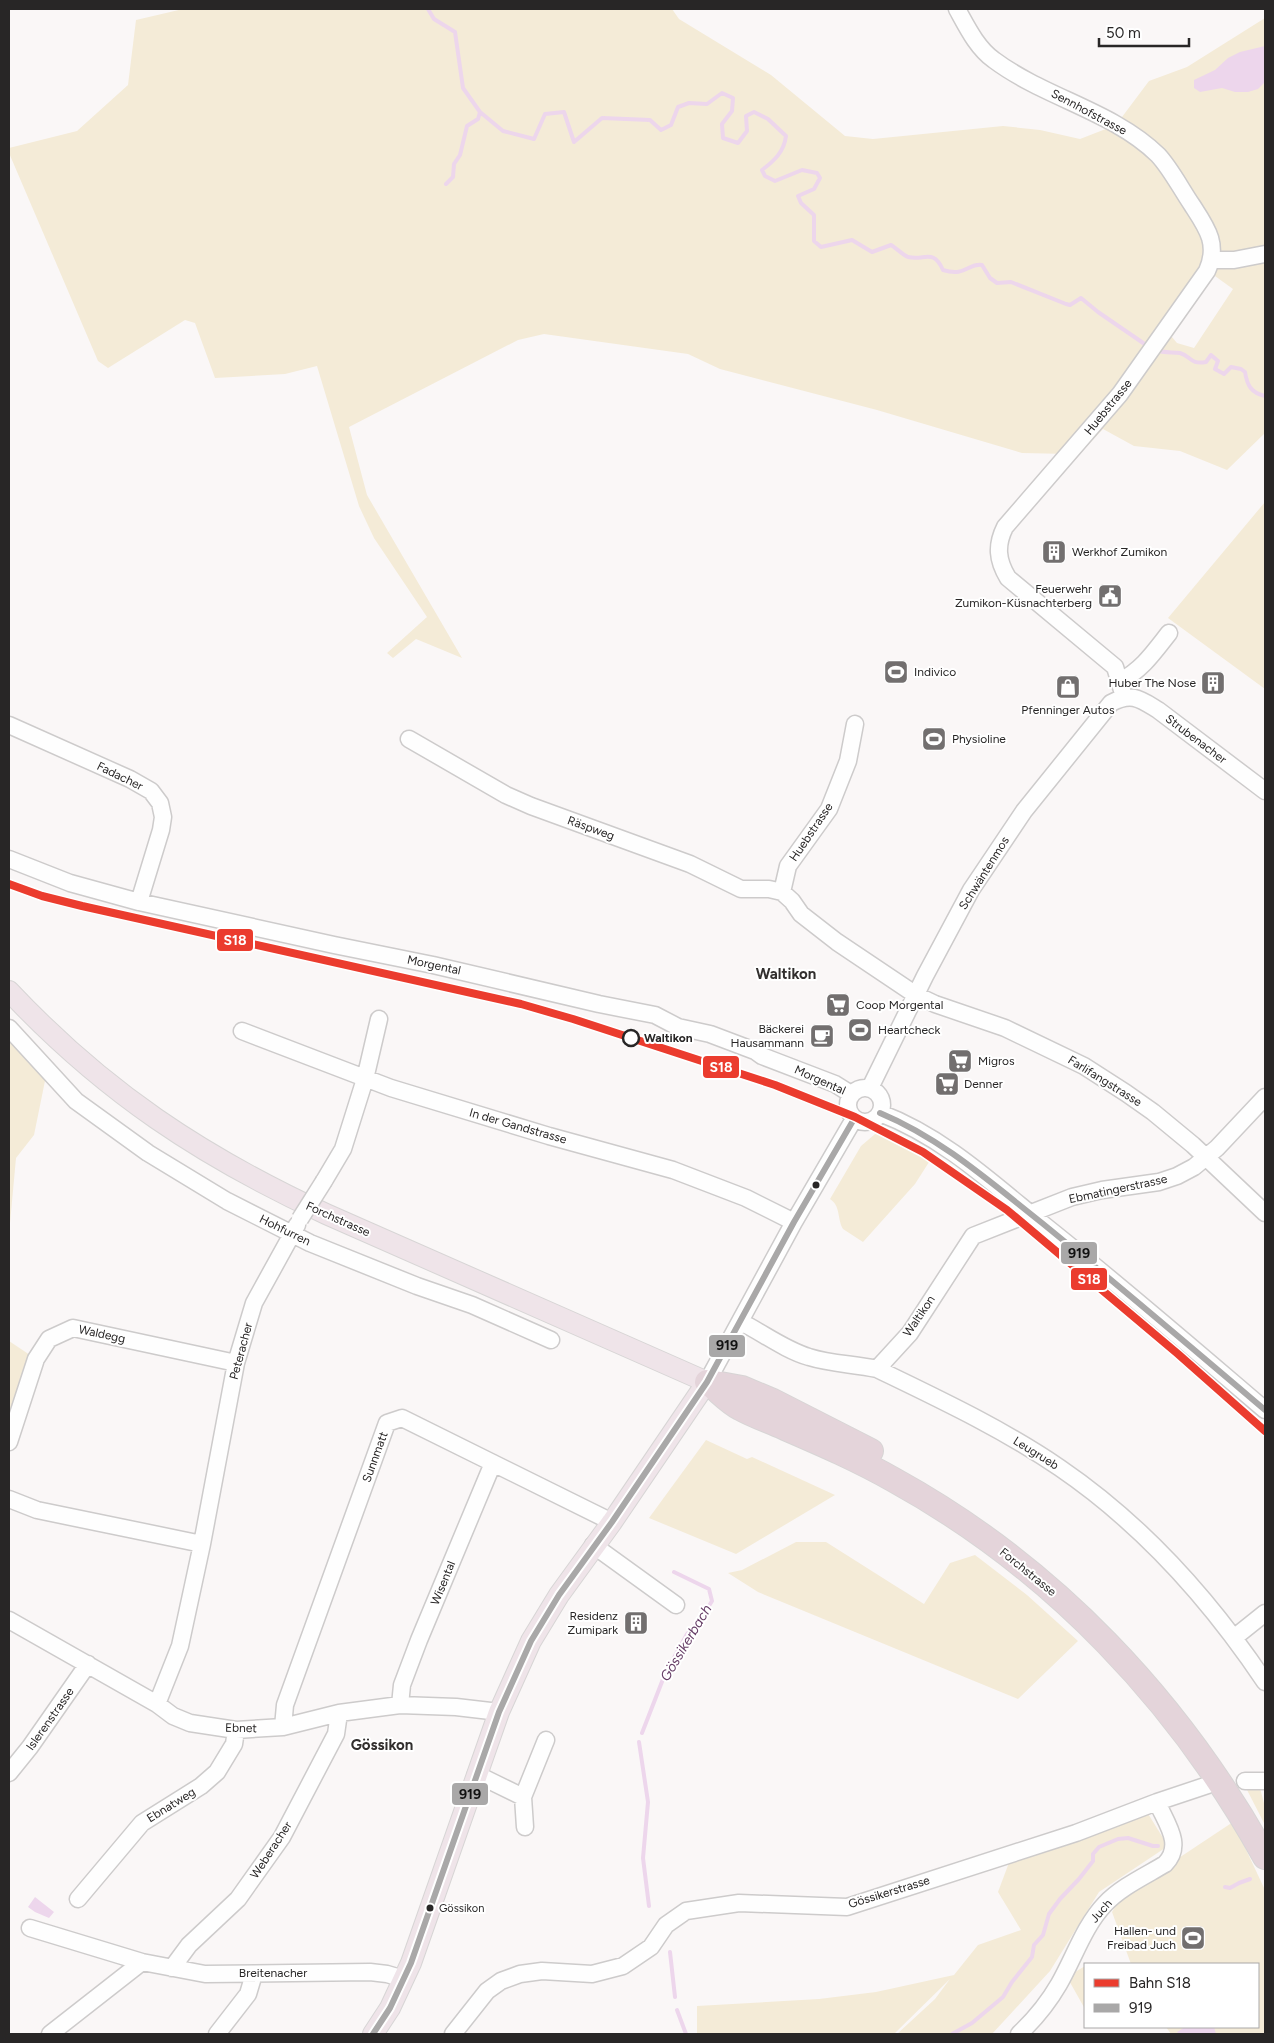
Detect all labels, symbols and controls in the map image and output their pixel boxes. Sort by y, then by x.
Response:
scale bar [1099,15,1189,47]
text: 50 m [1106,24,1141,42]
street label: Sennhofstrasse [1049,86,1130,138]
street label: Huebstrasse [1081,376,1135,438]
building icon: Werkhof Zumikon [1041,539,1067,565]
place label: Werkhof Zumikon [1072,545,1168,559]
place label: Feuerwehr Zumikon-Küsnachterberg [955,582,1092,610]
public building icon: Feuerwehr Zumikon-Küsnachterberg [1097,583,1123,609]
sports icon: Indivico [883,659,909,685]
place label: Indivico [914,665,956,679]
building icon: Huber The Nose [1200,670,1226,696]
shop icon: Pfenninger Autos [1055,674,1081,700]
place label: Huber The Nose [1108,676,1196,690]
place label: Pfenninger Autos [1021,703,1115,717]
street label: Strubenacher [1163,711,1229,767]
sports icon: Physioline [921,726,947,752]
place label: Physioline [952,732,1006,746]
street label: Fadacher [95,759,145,793]
street label: Huebstrasse [786,800,836,864]
street label: Räspweg [566,813,616,843]
street label: Schwäntenmos [956,834,1012,912]
line badge: S18 [216,928,254,952]
text: S18 [224,932,246,949]
street label: Morgental [406,952,462,978]
district label: Waltikon [756,965,816,983]
supermarket icon: Coop Morgental [825,992,851,1018]
place label: Coop Morgental [856,998,943,1012]
sports icon: Heartcheck [847,1017,873,1043]
place label: Bäckerei Hausammann [731,1022,804,1050]
cafe icon: Bäckerei Hausammann [809,1023,835,1049]
place label: Heartcheck [878,1023,940,1037]
marker: Waltikon [622,1029,640,1047]
place label: Waltikon [644,1031,693,1045]
supermarket icon: Migros [947,1048,973,1074]
street label: Farlifangstrasse [1066,1053,1145,1110]
place label: Migros [978,1054,1015,1068]
line badge: S18 [702,1055,740,1079]
text: S18 [710,1059,732,1076]
street label: Morgental [792,1062,848,1098]
supermarket icon: Denner [934,1071,960,1097]
place label: Denner [964,1077,1003,1091]
street label: In der Gandstrasse [468,1105,569,1147]
street label: Ebmatingerstrasse [1068,1172,1169,1206]
unlabelled marker [811,1180,821,1190]
street label: Forchstrasse [304,1199,373,1240]
street label: Hohfurren [257,1212,313,1249]
line badge: 919 [1060,1241,1098,1265]
text: 919 [1068,1245,1090,1262]
line badge: S18 [1070,1267,1108,1291]
text: S18 [1078,1271,1100,1288]
street label: Waltikon [900,1293,938,1339]
street label: Peteracher [227,1321,255,1381]
street label: Waldegg [77,1322,127,1346]
line badge: 919 [708,1334,746,1358]
text: 919 [716,1337,738,1354]
street label: Sunnmatt [359,1429,391,1484]
street label: Leugrueb [1011,1434,1061,1472]
street label: Forchstrasse [997,1545,1059,1599]
street label: Wisental [428,1559,458,1607]
water label: Gössikerbach [657,1602,716,1684]
place label: Residenz Zumipark [568,1609,618,1637]
building icon: Residenz Zumipark [623,1610,649,1636]
street label: Islerenstrasse [23,1685,77,1753]
street label: Ebnet [225,1721,258,1735]
district label: Gössikon [351,1736,413,1754]
line badge: 919 [451,1782,489,1806]
street label: Ebnatweg [144,1785,198,1825]
text: 919 [459,1786,481,1803]
street label: Weberacher [247,1819,295,1881]
street label: Gössikerstrasse [847,1873,932,1911]
street label: Juch [1087,1896,1115,1925]
place label: Gössikon [439,1902,484,1915]
marker: Gössikon [425,1903,435,1913]
place label: Hallen- und Freibad Juch [1107,1924,1176,1952]
sports icon: Hallen- und Freibad Juch [1180,1925,1206,1951]
legend [1084,1963,1259,2028]
street label: Breitenacher [239,1966,307,1980]
text: Bahn S18 [1129,1974,1191,1992]
text: 919 [1129,1999,1152,2017]

